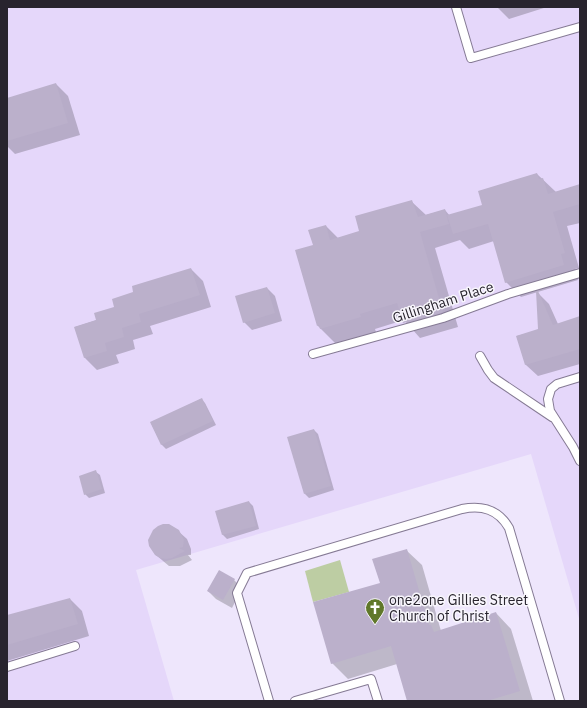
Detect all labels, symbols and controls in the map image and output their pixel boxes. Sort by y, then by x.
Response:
street label: Gillingham Place [390,277,496,327]
place label: one2one Gillies Street Church of Christ [389,591,528,625]
church icon: one2one Gillies Street Church of Christ [364,597,386,625]

